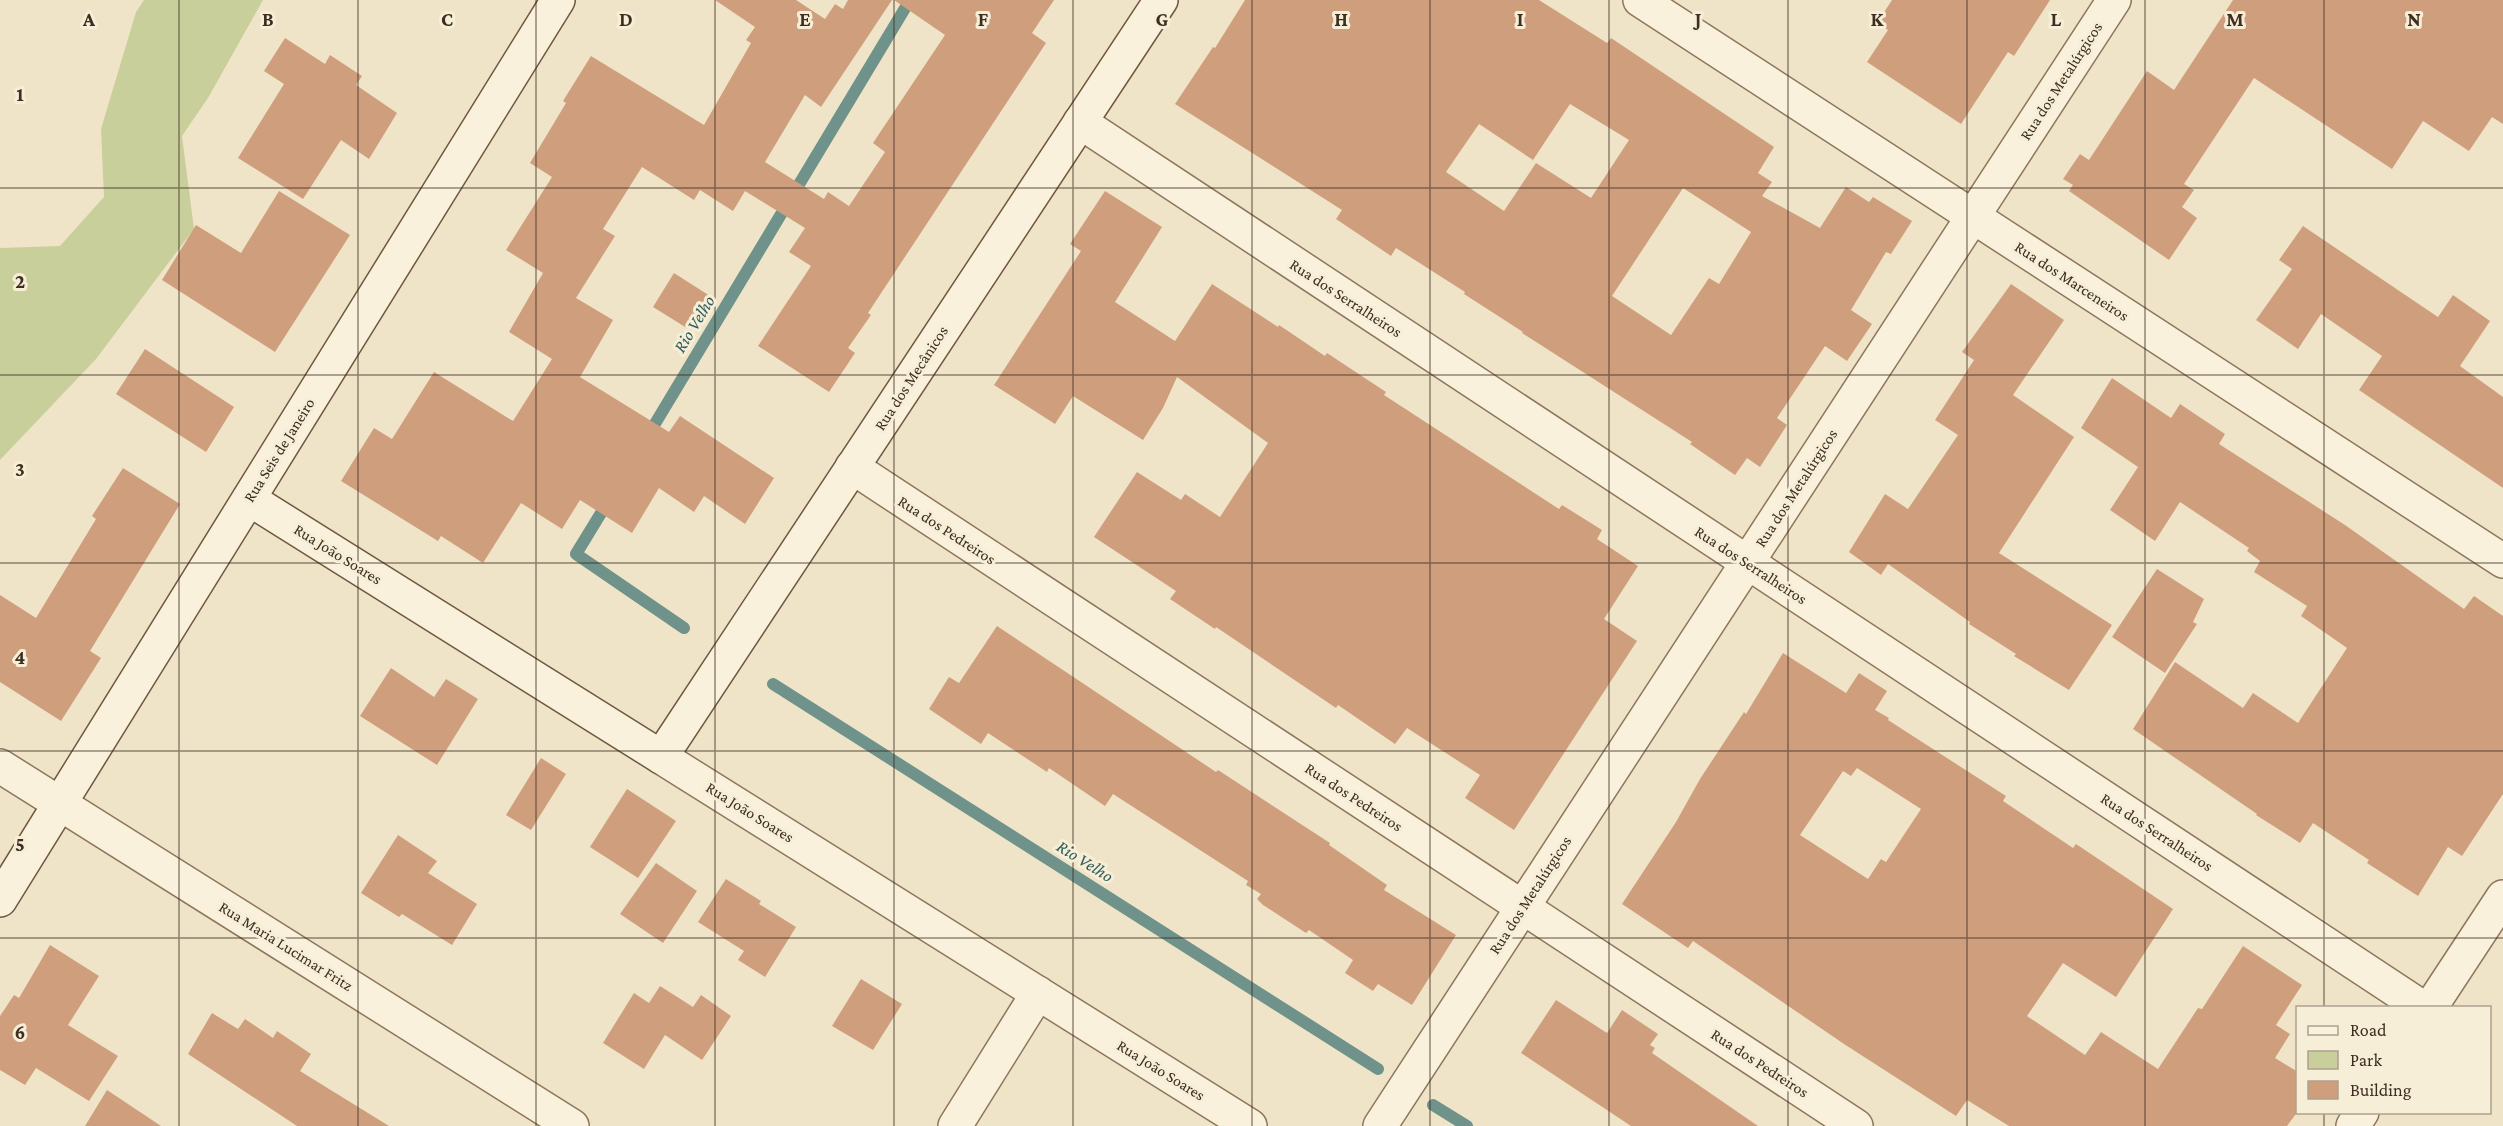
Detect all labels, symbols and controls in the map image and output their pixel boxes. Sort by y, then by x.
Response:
text: A [82,8,96,30]
text: B [262,8,274,30]
text: C [441,8,453,30]
text: D [619,8,633,30]
text: E [799,8,811,30]
text: F [978,8,989,30]
text: G [1156,8,1169,30]
text: H [1334,8,1348,30]
text: I [1517,8,1524,30]
text: J [1693,8,1702,30]
text: K [1871,8,1885,30]
text: L [2051,8,2062,30]
text: M [2226,8,2244,30]
text: N [2407,8,2421,30]
street label: Rua dos Metalúrgicos [2017,19,2106,144]
text: 1 [16,83,24,105]
street label: Rua dos Marceneiros [2012,238,2132,324]
street label: Rua dos Serralheiros [1287,256,1405,340]
text: 2 [15,270,25,292]
water label: Rio Velho [669,292,719,356]
street label: Rua dos Mecânicos [871,323,951,433]
street label: Rua Seis de Janeiro [240,395,319,506]
street label: Rua dos Metalúrgicos [1752,426,1841,551]
text: 3 [15,458,25,480]
street label: Rua dos Pedreiros [895,492,999,568]
street label: Rua João Soares [291,520,385,589]
street label: Rua dos Serralheiros [1692,523,1810,607]
text: 4 [15,646,26,668]
street label: Rua dos Pedreiros [1302,759,1406,835]
street label: Rua João Soares [703,778,797,847]
street label: Rua dos Serralheiros [2098,790,2216,874]
text: 5 [15,833,25,855]
street label: Rua dos Metalúrgicos [1486,833,1575,958]
water label: Rio Velho [1053,836,1117,886]
street label: Rua Maria Lucimar Fritz [216,898,356,994]
legend [2296,1006,2491,1114]
text: Road [2350,1020,2387,1040]
text: 6 [15,1021,25,1043]
street label: Rua dos Pedreiros [1708,1025,1812,1101]
street label: Rua João Soares [1114,1036,1208,1105]
text: Park [2350,1050,2382,1070]
text: Building [2350,1080,2412,1100]

